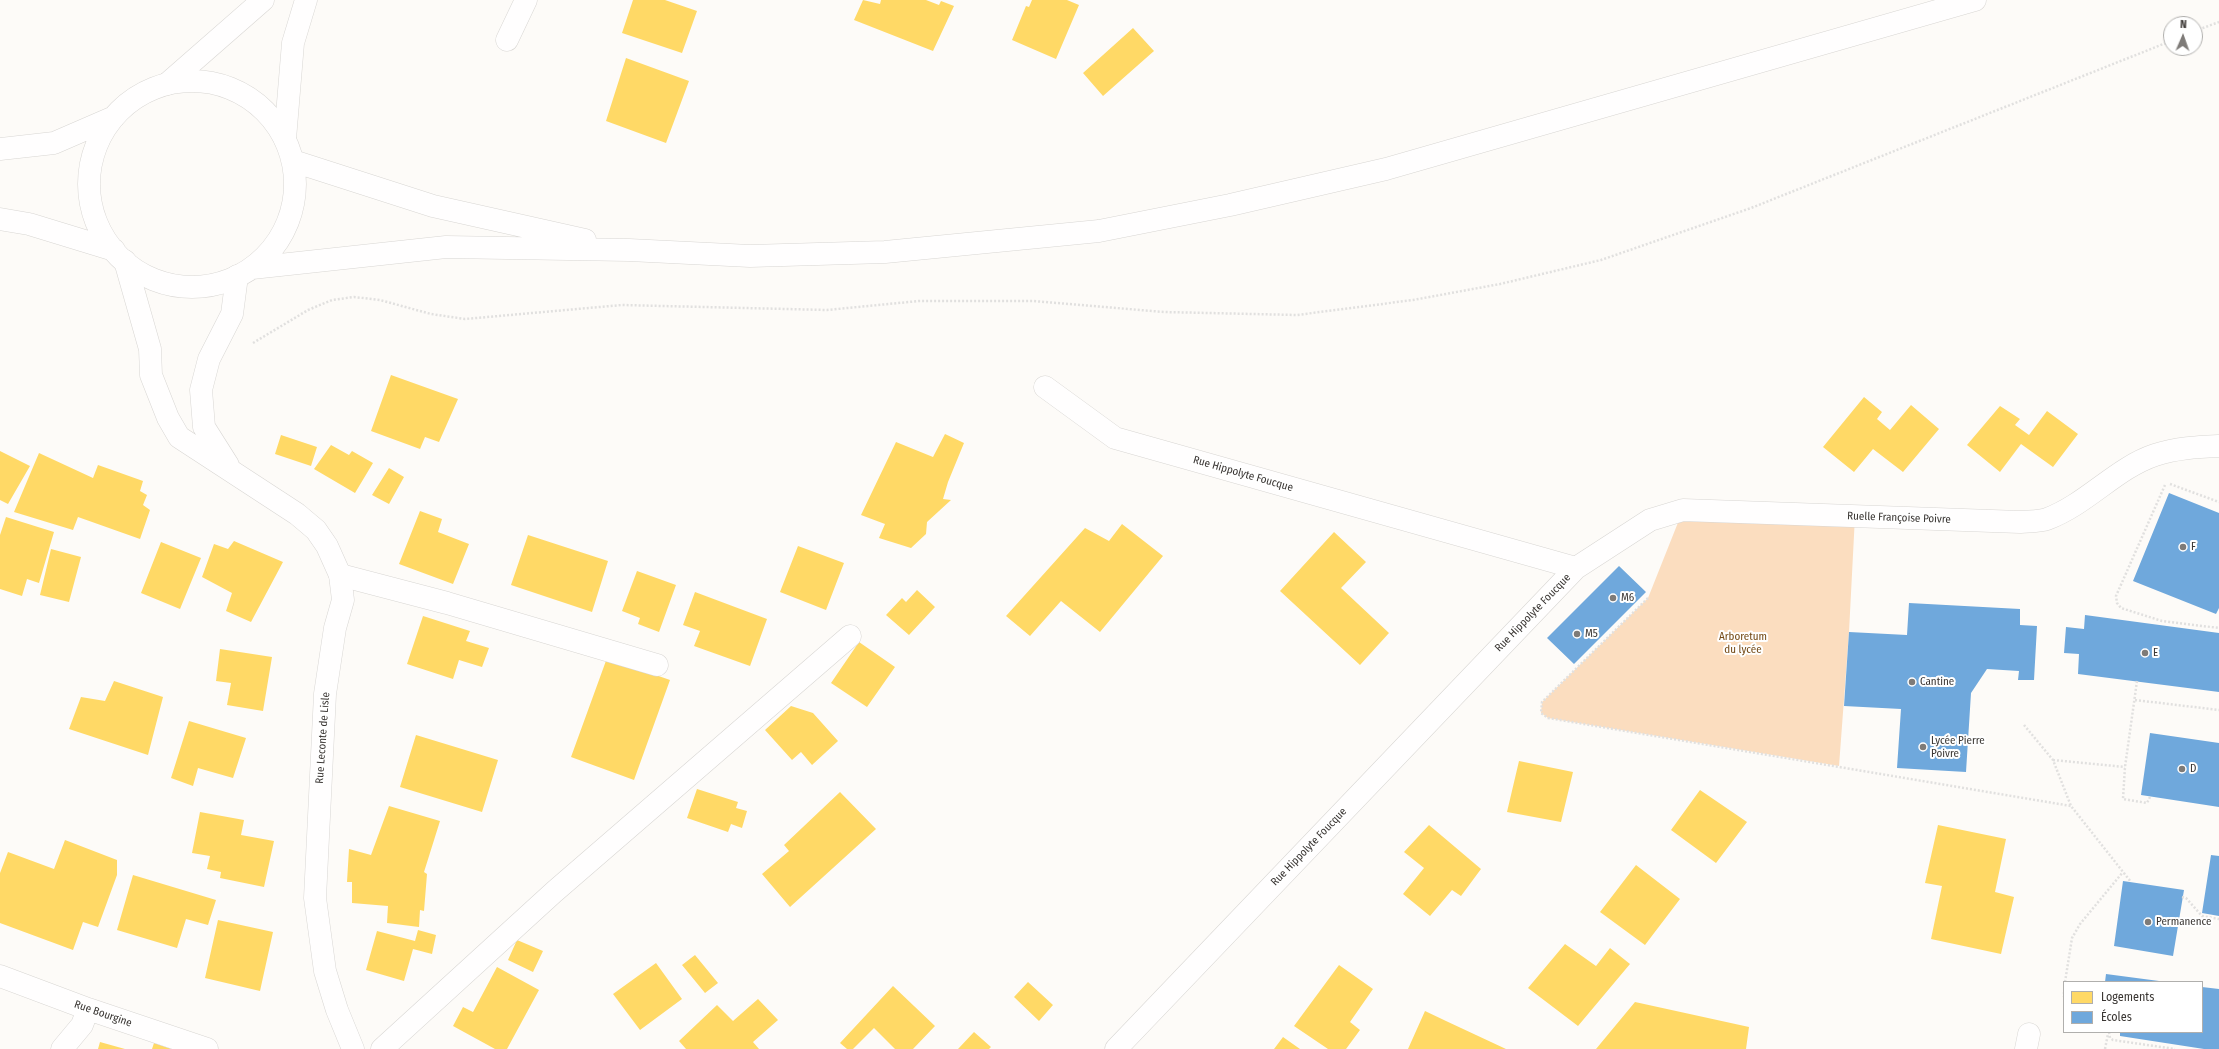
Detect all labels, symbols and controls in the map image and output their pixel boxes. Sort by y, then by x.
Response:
north arrow [2163,16,2203,56]
text: N [2180,18,2187,31]
street label: Rue Hippolyte Foucque [1191,453,1295,495]
street label: Ruelle Françoise Poivre [1847,510,1951,526]
place label: F [2191,540,2196,554]
marker: F [2178,542,2188,552]
street label: Rue Hippolyte Foucque [1492,571,1574,655]
place label: M6 [1621,591,1634,605]
marker: M6 [1608,593,1618,603]
place label: M5 [1585,627,1598,641]
marker: M5 [1572,629,1582,639]
park label: Arboretum du lycée [1719,630,1767,656]
place label: E [2153,646,2158,660]
marker: E [2140,648,2150,658]
place label: Cantine [1920,675,1954,689]
marker: Cantine [1907,677,1917,687]
street label: Rue Leconte de Lisle [313,692,333,784]
place label: Lycée Pierre Poivre [1931,734,1985,760]
marker: Lycée Pierre Poivre [1918,742,1928,752]
place label: D [2190,762,2196,776]
marker: D [2177,764,2187,774]
street label: Rue Hippolyte Foucque [1268,805,1350,889]
place label: Permanence [2156,915,2212,929]
marker: Permanence [2143,917,2153,927]
legend [2063,981,2203,1033]
text: Logements [2101,990,2154,1004]
street label: Rue Bourgine [72,998,134,1030]
text: Écoles [2101,1010,2132,1024]

